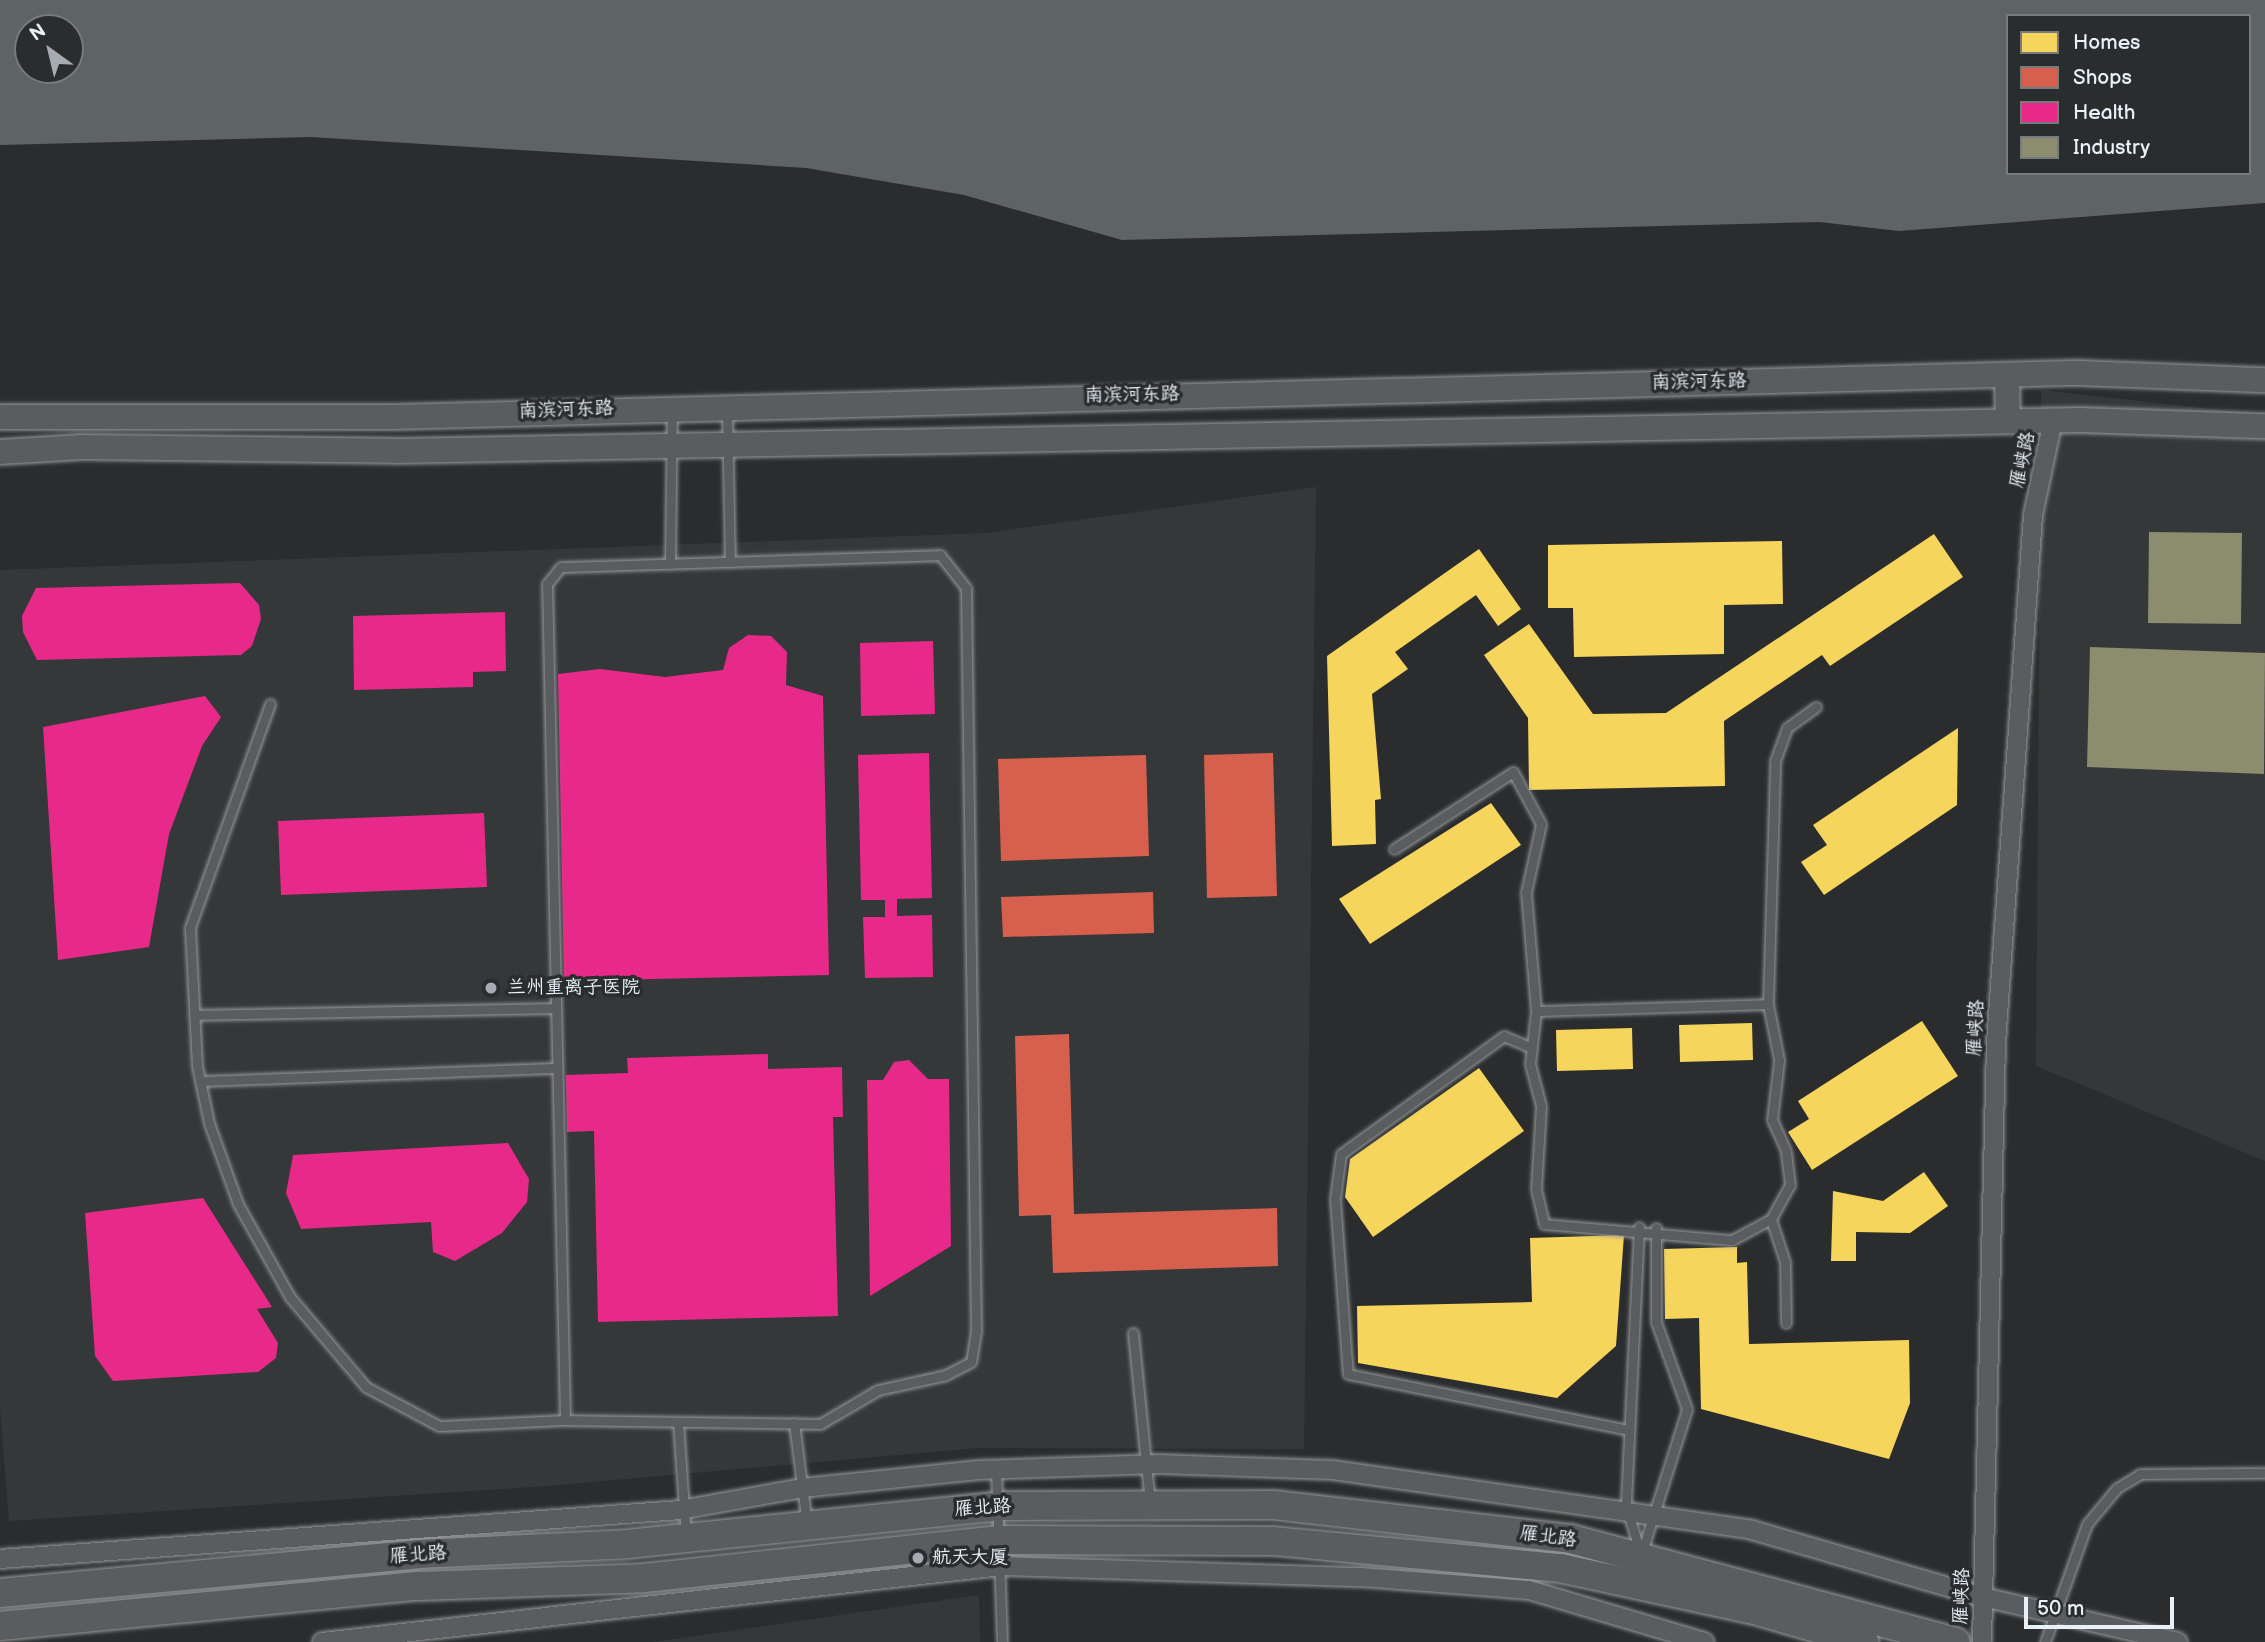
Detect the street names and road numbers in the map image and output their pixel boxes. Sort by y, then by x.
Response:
street label: 南滨河东路 [1651,370,1747,394]
street label: 南滨河东路 [1084,383,1180,407]
street label: 南滨河东路 [518,397,614,423]
street label: 雁峡路 [2006,430,2040,490]
street label: 雁峡路 [1963,999,1989,1057]
street label: 雁北路 [954,1495,1012,1521]
street label: 雁北路 [1518,1522,1578,1552]
street label: 雁北路 [389,1542,447,1568]
street label: 雁峡路 [1950,1567,1974,1625]

